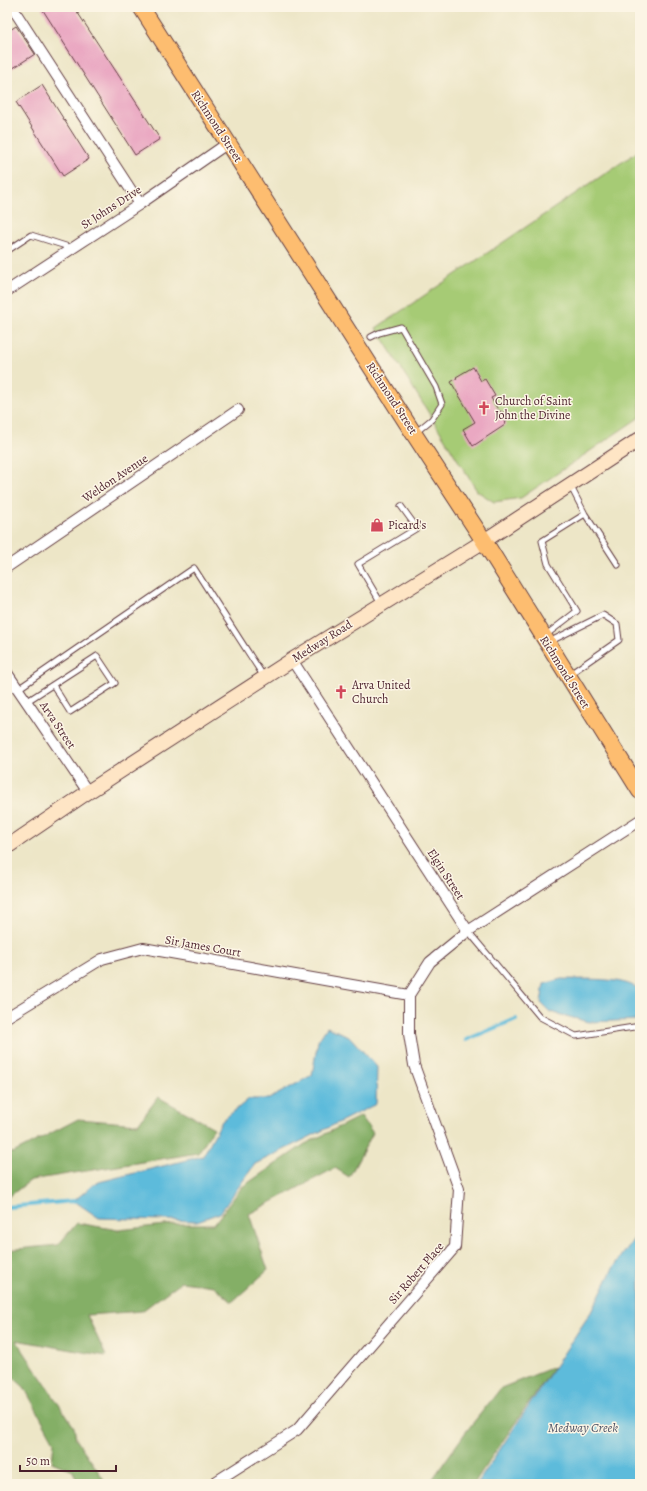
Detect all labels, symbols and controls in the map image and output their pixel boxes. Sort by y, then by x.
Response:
street label: Richmond Street [188,87,246,165]
street label: St Johns Drive [78,181,144,233]
street label: Richmond Street [363,359,421,437]
place label: Church of Saint John the Divine [495,393,572,423]
church icon: Church of Saint John the Divine [476,400,492,416]
street label: Weldon Avenue [78,450,151,506]
shop icon: Picard's [369,517,385,533]
place label: Picard's [388,517,426,533]
street label: Medway Road [289,616,356,666]
street label: Richmond Street [536,633,594,711]
place label: Arva United Church [351,677,411,707]
church icon: Arva United Church [333,684,349,700]
street label: Arva Street [36,697,80,752]
street label: Elgin Street [424,845,468,903]
street label: Sir James Court [164,931,242,961]
street label: Sir Robert Place [385,1239,447,1307]
water label: Medway Creek [548,1419,618,1436]
scale bar [20,1447,116,1473]
text: 50 m [26,1453,50,1469]

